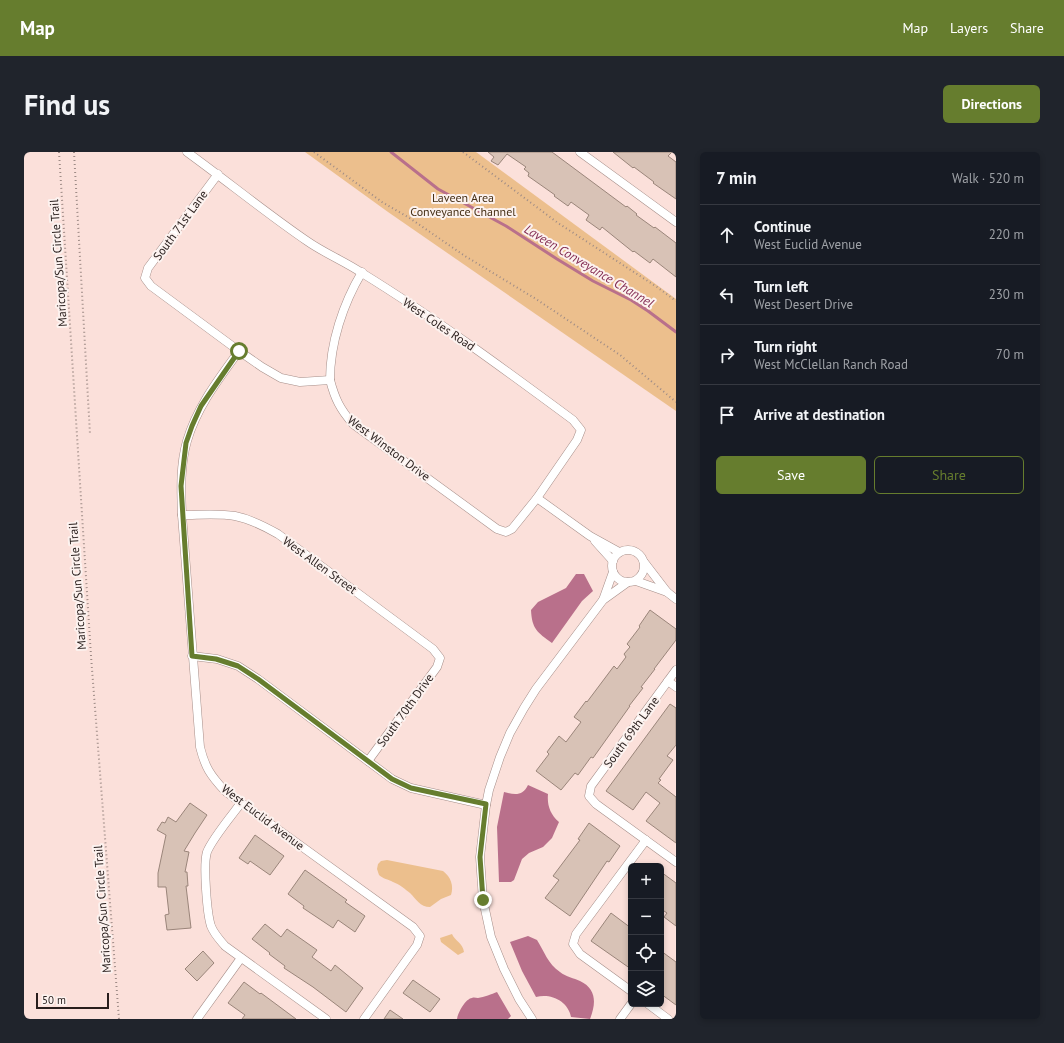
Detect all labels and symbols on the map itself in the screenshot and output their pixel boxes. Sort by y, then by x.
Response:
street label: South 71st Lane [150,187,210,263]
park label: Laveen Area Conveyance Channel [410,190,516,219]
street label: Maricopa/Sun Circle Trail [46,198,70,327]
water label: Laveen Conveyance Channel [521,221,657,312]
street label: West Coles Road [400,294,478,354]
route start [230,342,248,360]
street label: West Winston Drive [345,412,433,484]
street label: Maricopa/Sun Circle Trail [65,521,89,650]
street label: West Allen Street [280,533,360,597]
street label: South 70th Drive [373,670,437,750]
street label: South 69th Lane [600,693,662,771]
street label: West Euclid Avenue [219,781,307,853]
street label: Maricopa/Sun Circle Trail [90,844,114,973]
route end [474,891,492,909]
scale bar [36,991,109,1010]

